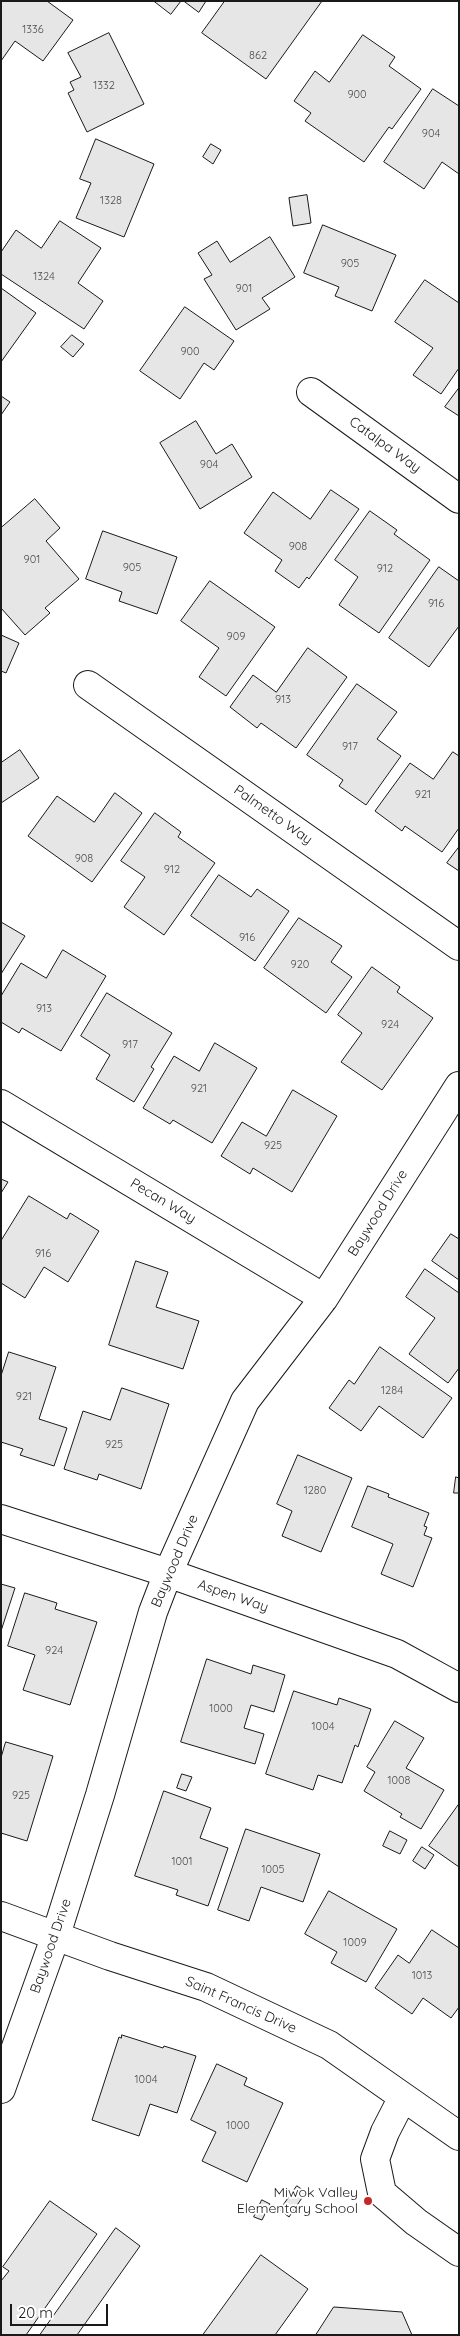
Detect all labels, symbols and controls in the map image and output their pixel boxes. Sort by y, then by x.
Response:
house number: 1336 [22,23,44,37]
house number: 862 [249,49,267,63]
house number: 1332 [93,79,115,93]
house number: 900 [347,88,367,102]
house number: 904 [422,127,440,141]
house number: 1328 [100,194,122,208]
house number: 905 [341,257,359,271]
house number: 1324 [33,270,55,284]
house number: 901 [236,282,252,296]
house number: 900 [180,345,200,359]
street label: Catalpa Way [346,413,424,477]
house number: 904 [200,458,218,472]
house number: 908 [289,540,307,554]
house number: 901 [24,553,40,567]
house number: 905 [123,561,141,575]
house number: 912 [377,562,393,576]
house number: 916 [428,597,444,611]
house number: 909 [227,630,245,644]
house number: 913 [275,693,291,707]
house number: 917 [342,740,358,754]
street label: Palmetto Way [230,782,316,848]
house number: 921 [415,788,431,802]
house number: 908 [75,852,93,866]
house number: 912 [164,863,180,877]
house number: 916 [239,931,255,945]
house number: 920 [291,958,309,972]
house number: 913 [36,1002,52,1016]
house number: 924 [381,1018,399,1032]
house number: 917 [122,1038,138,1052]
house number: 921 [191,1082,207,1096]
house number: 925 [264,1139,282,1153]
street label: Baywood Drive [345,1167,411,1259]
street label: Pecan Way [127,1175,199,1227]
house number: 916 [35,1247,51,1261]
house number: 1284 [381,1384,403,1398]
house number: 921 [16,1390,32,1404]
house number: 925 [105,1438,123,1452]
house number: 1280 [304,1484,326,1498]
street label: Baywood Drive [148,1512,202,1610]
street label: Aspen Way [195,1576,271,1616]
house number: 924 [45,1644,63,1658]
house number: 1000 [209,1702,233,1716]
house number: 1004 [312,1720,334,1734]
house number: 1008 [387,1774,411,1788]
house number: 925 [12,1789,30,1803]
house number: 1001 [171,1855,193,1869]
house number: 1005 [261,1863,285,1877]
street label: Baywood Drive [27,1896,75,1996]
house number: 1009 [343,1936,367,1950]
house number: 1013 [412,1969,432,1983]
street label: Saint Francis Drive [183,1973,299,2037]
house number: 1004 [135,2073,157,2087]
house number: 1000 [226,2119,250,2133]
place label: Miwok Valley Elementary School [237,2185,358,2218]
marker: Miwok Valley Elementary School [362,2195,374,2207]
scale bar [12,2294,110,2326]
text: 20 m [18,2303,53,2322]

